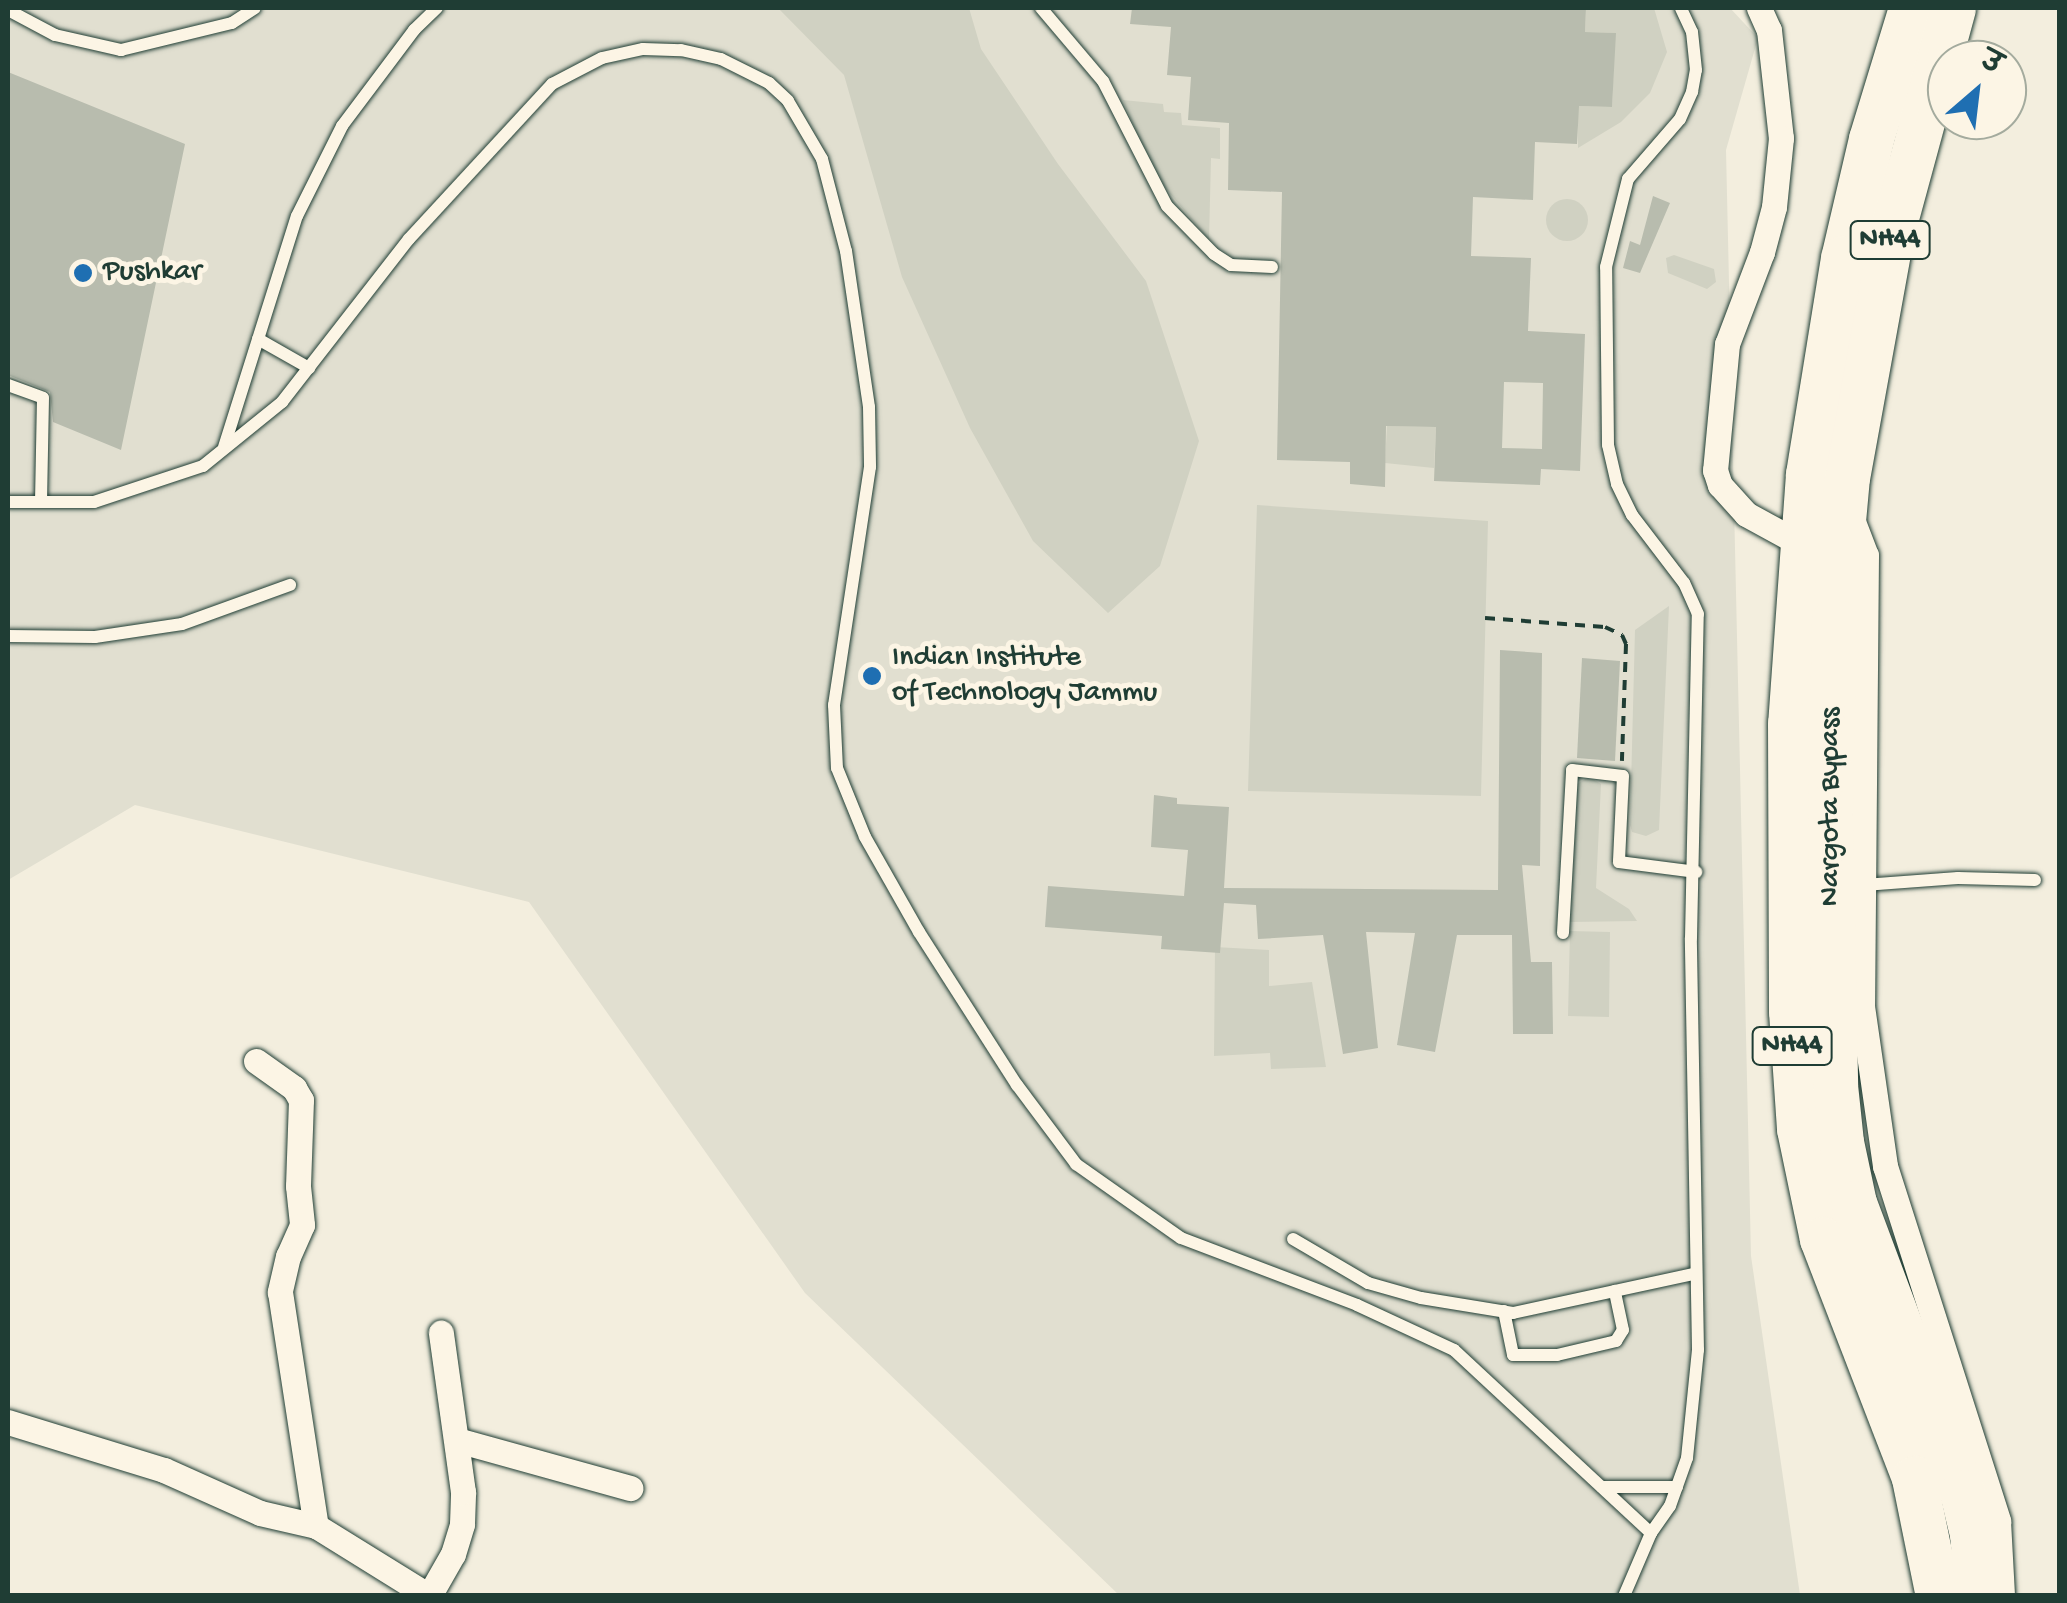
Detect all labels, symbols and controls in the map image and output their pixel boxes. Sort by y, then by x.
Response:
north arrow [1927,40,2027,140]
text: उ [1974,46,2006,84]
road number: NH44 [1848,217,1932,263]
place label: Pushkar [103,255,201,291]
marker: Pushkar [72,262,94,284]
place label: Indian Institute of Technology Jammu [892,641,1157,712]
marker: Indian Institute of Technology Jammu [861,665,883,687]
street label: Nargota Bypass [1814,707,1850,907]
road number: NH44 [1750,1023,1834,1069]

